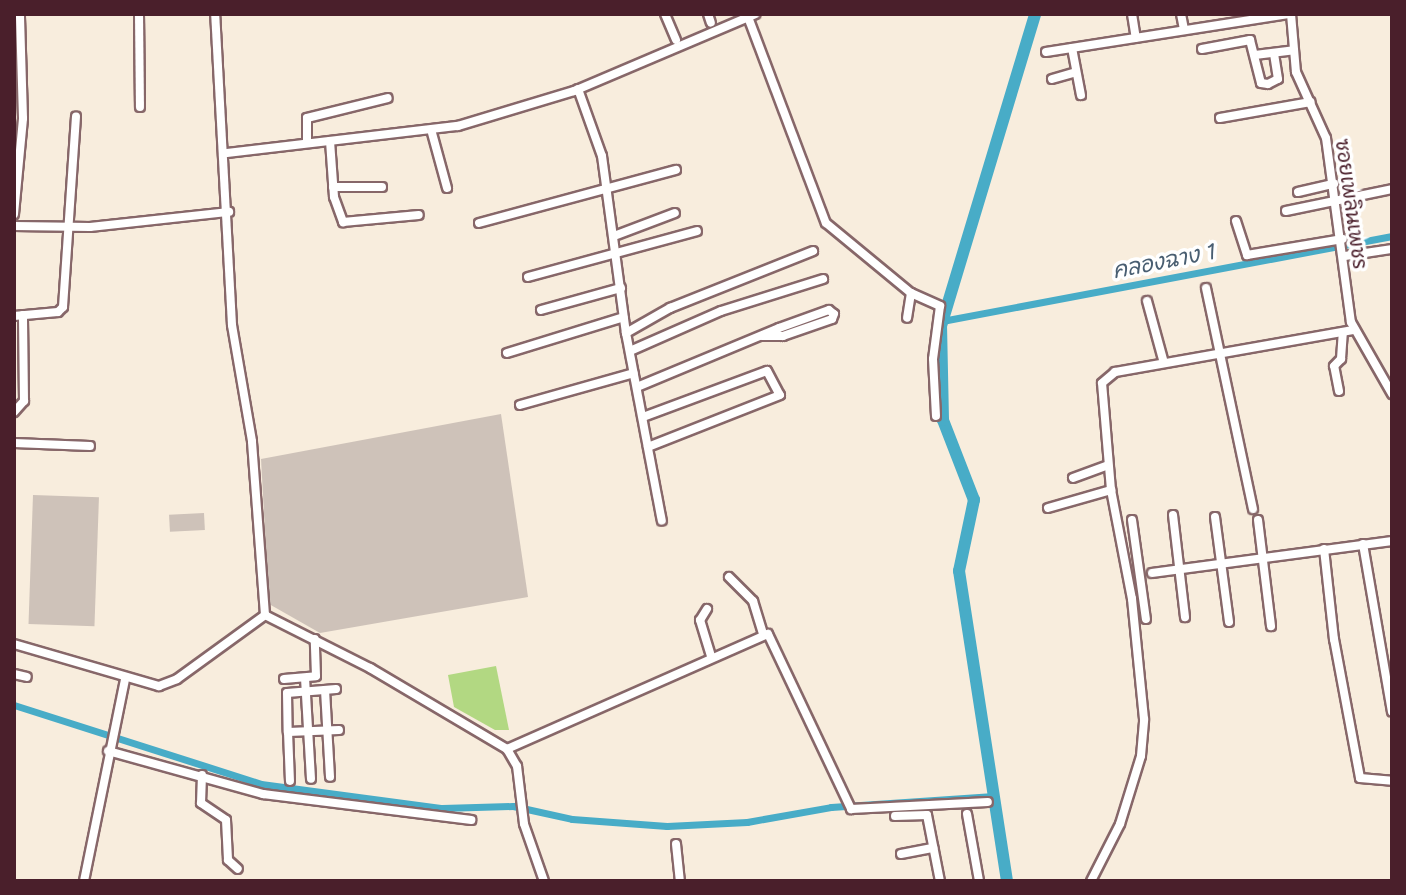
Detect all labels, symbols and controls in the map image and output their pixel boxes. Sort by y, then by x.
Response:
street label: ซอยเพลินเพชร [1330,137,1372,271]
water label: คลองฉาง 1 [1110,238,1218,284]

